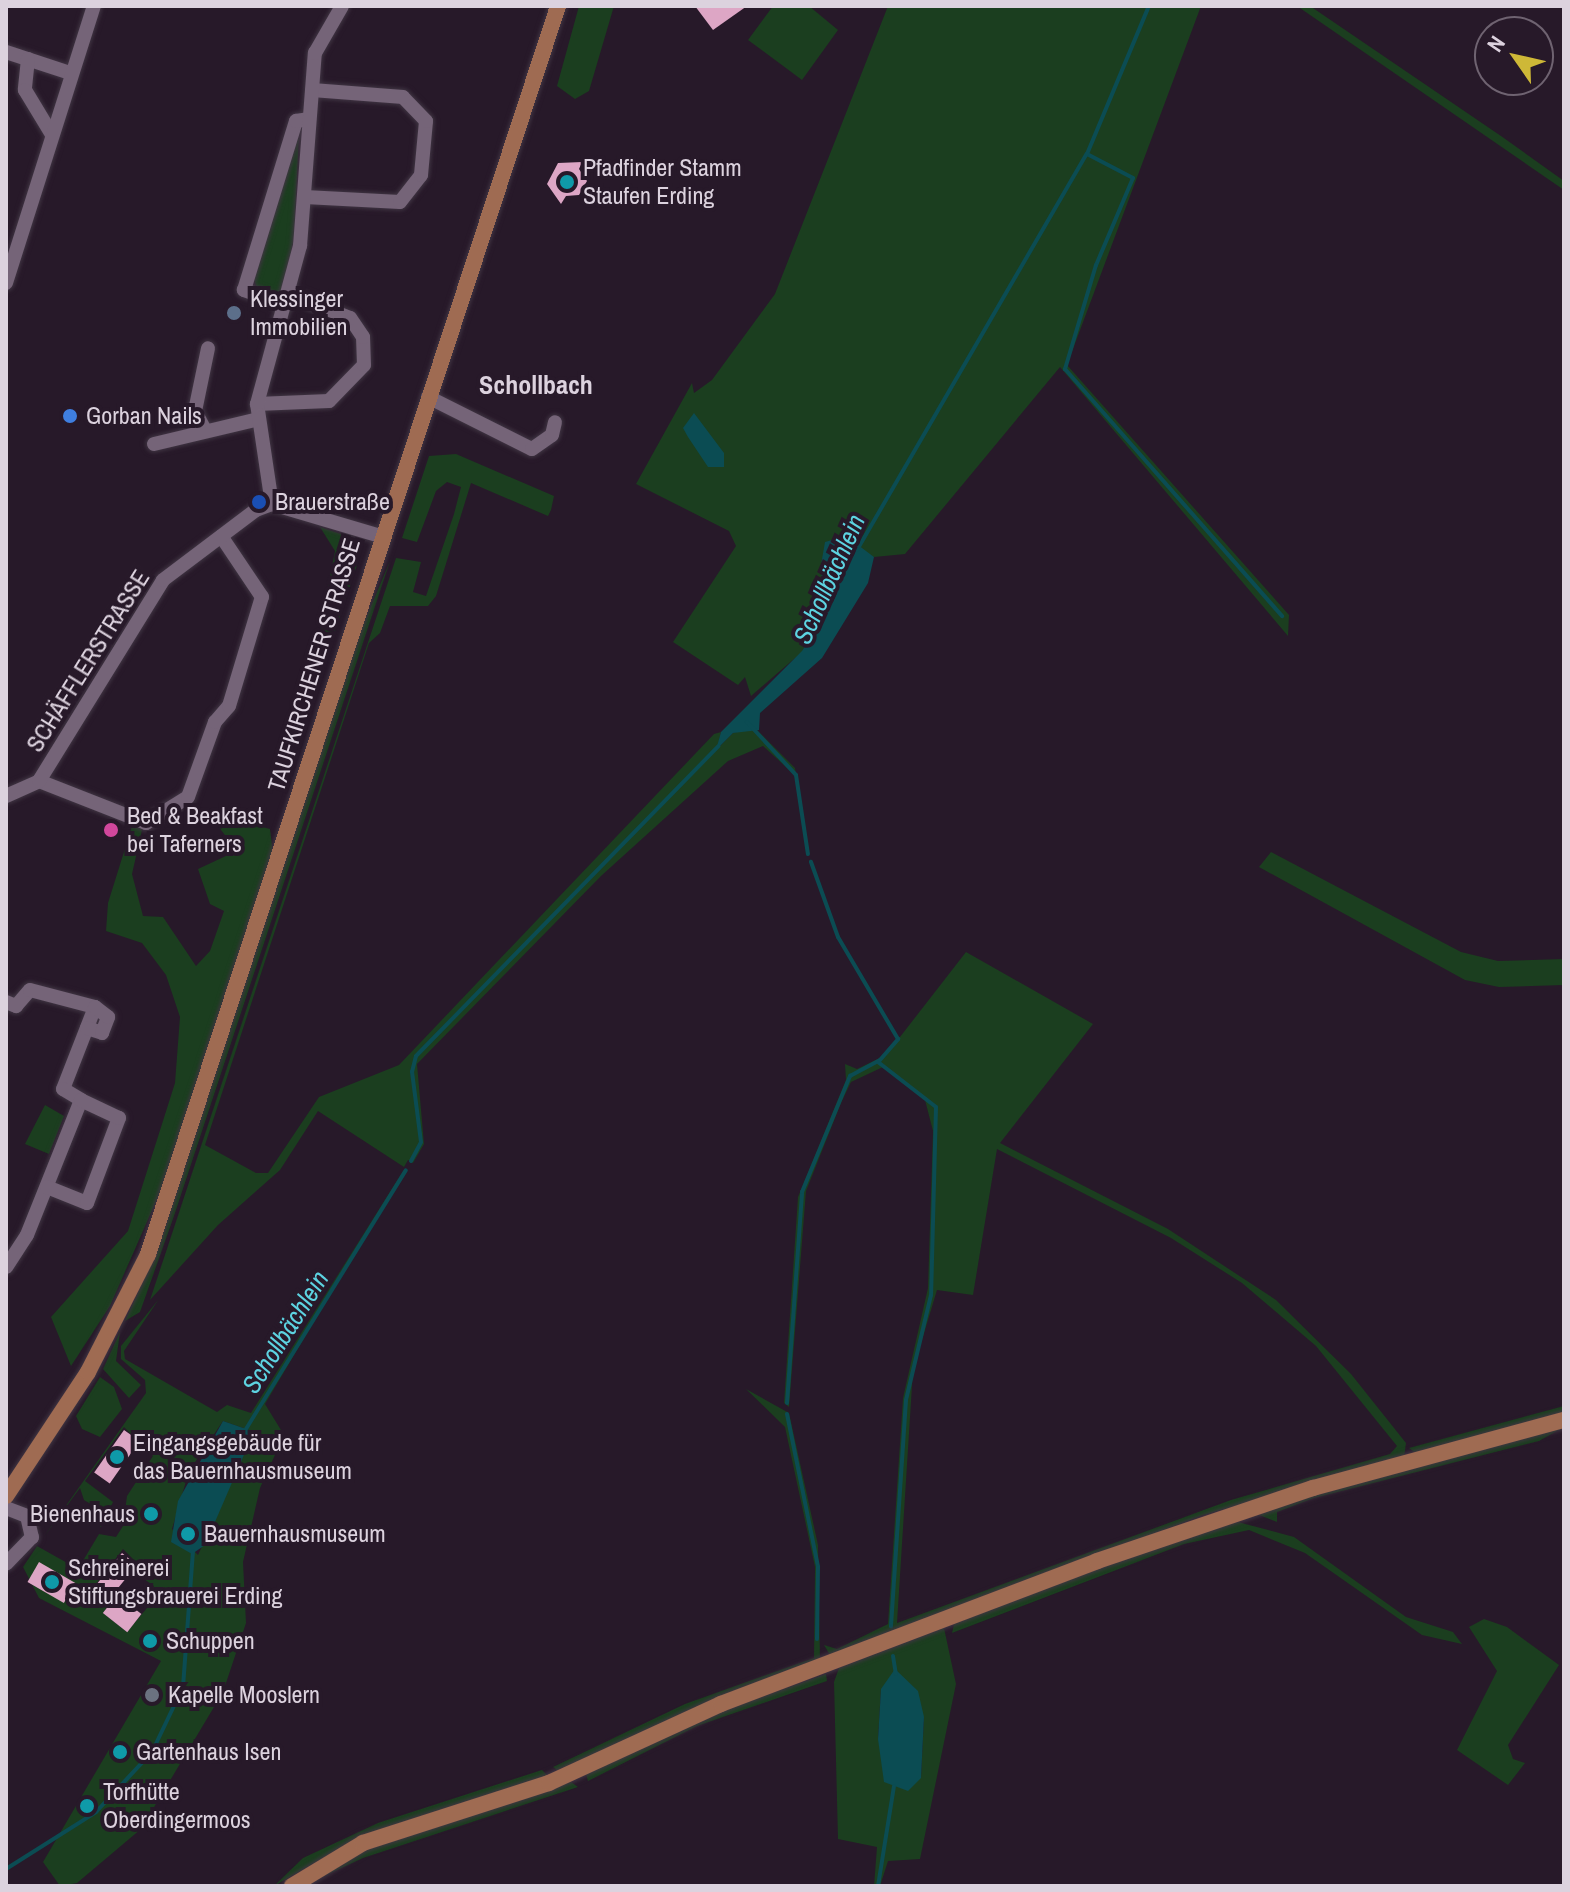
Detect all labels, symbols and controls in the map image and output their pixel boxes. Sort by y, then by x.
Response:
north arrow [1474,16,1554,96]
text: N [1480,30,1512,57]
place label: Pfadfinder Stamm Staufen Erding [583,154,742,210]
marker: Pfadfinder Stamm Staufen Erding [558,173,576,191]
place label: Klessinger Immobilien [250,285,347,341]
marker: Klessinger Immobilien [225,304,243,322]
district label: Schollbach [479,369,593,401]
place label: Gorban Nails [86,402,202,430]
marker: Gorban Nails [61,407,79,425]
place label: Brauerstraße [275,488,390,516]
marker: Brauerstraße [250,493,268,511]
water label: Schollbächlein [787,509,871,649]
street label: TAUFKIRCHENER STRASSE [262,535,366,795]
street label: SCHÄFFLERSTRASSE [20,565,156,757]
place label: Bed & Beakfast bei Taferners [127,802,263,858]
marker: Bed & Beakfast bei Taferners [102,821,120,839]
water label: Schollbächlein [235,1265,335,1399]
place label: Eingangsgebäude für das Bauernhausmuseum [133,1429,352,1485]
marker: Eingangsgebäude für das Bauernhausmuseum [108,1448,126,1466]
place label: Bienenhaus [30,1500,135,1528]
marker: Bienenhaus [142,1505,160,1523]
place label: Bauernhausmuseum [204,1520,386,1548]
marker: Bauernhausmuseum [179,1525,197,1543]
place label: Schreinerei Stiftungsbrauerei Erding [68,1554,282,1610]
marker: Schreinerei Stiftungsbrauerei Erding [43,1573,61,1591]
place label: Schuppen [166,1627,255,1655]
marker: Schuppen [141,1632,159,1650]
place label: Kapelle Mooslern [168,1681,320,1709]
marker: Kapelle Mooslern [143,1686,161,1704]
place label: Gartenhaus Isen [136,1738,282,1766]
marker: Gartenhaus Isen [111,1743,129,1761]
place label: Torfhütte Oberdingermoos [103,1778,251,1834]
marker: Torfhütte Oberdingermoos [78,1797,96,1815]

